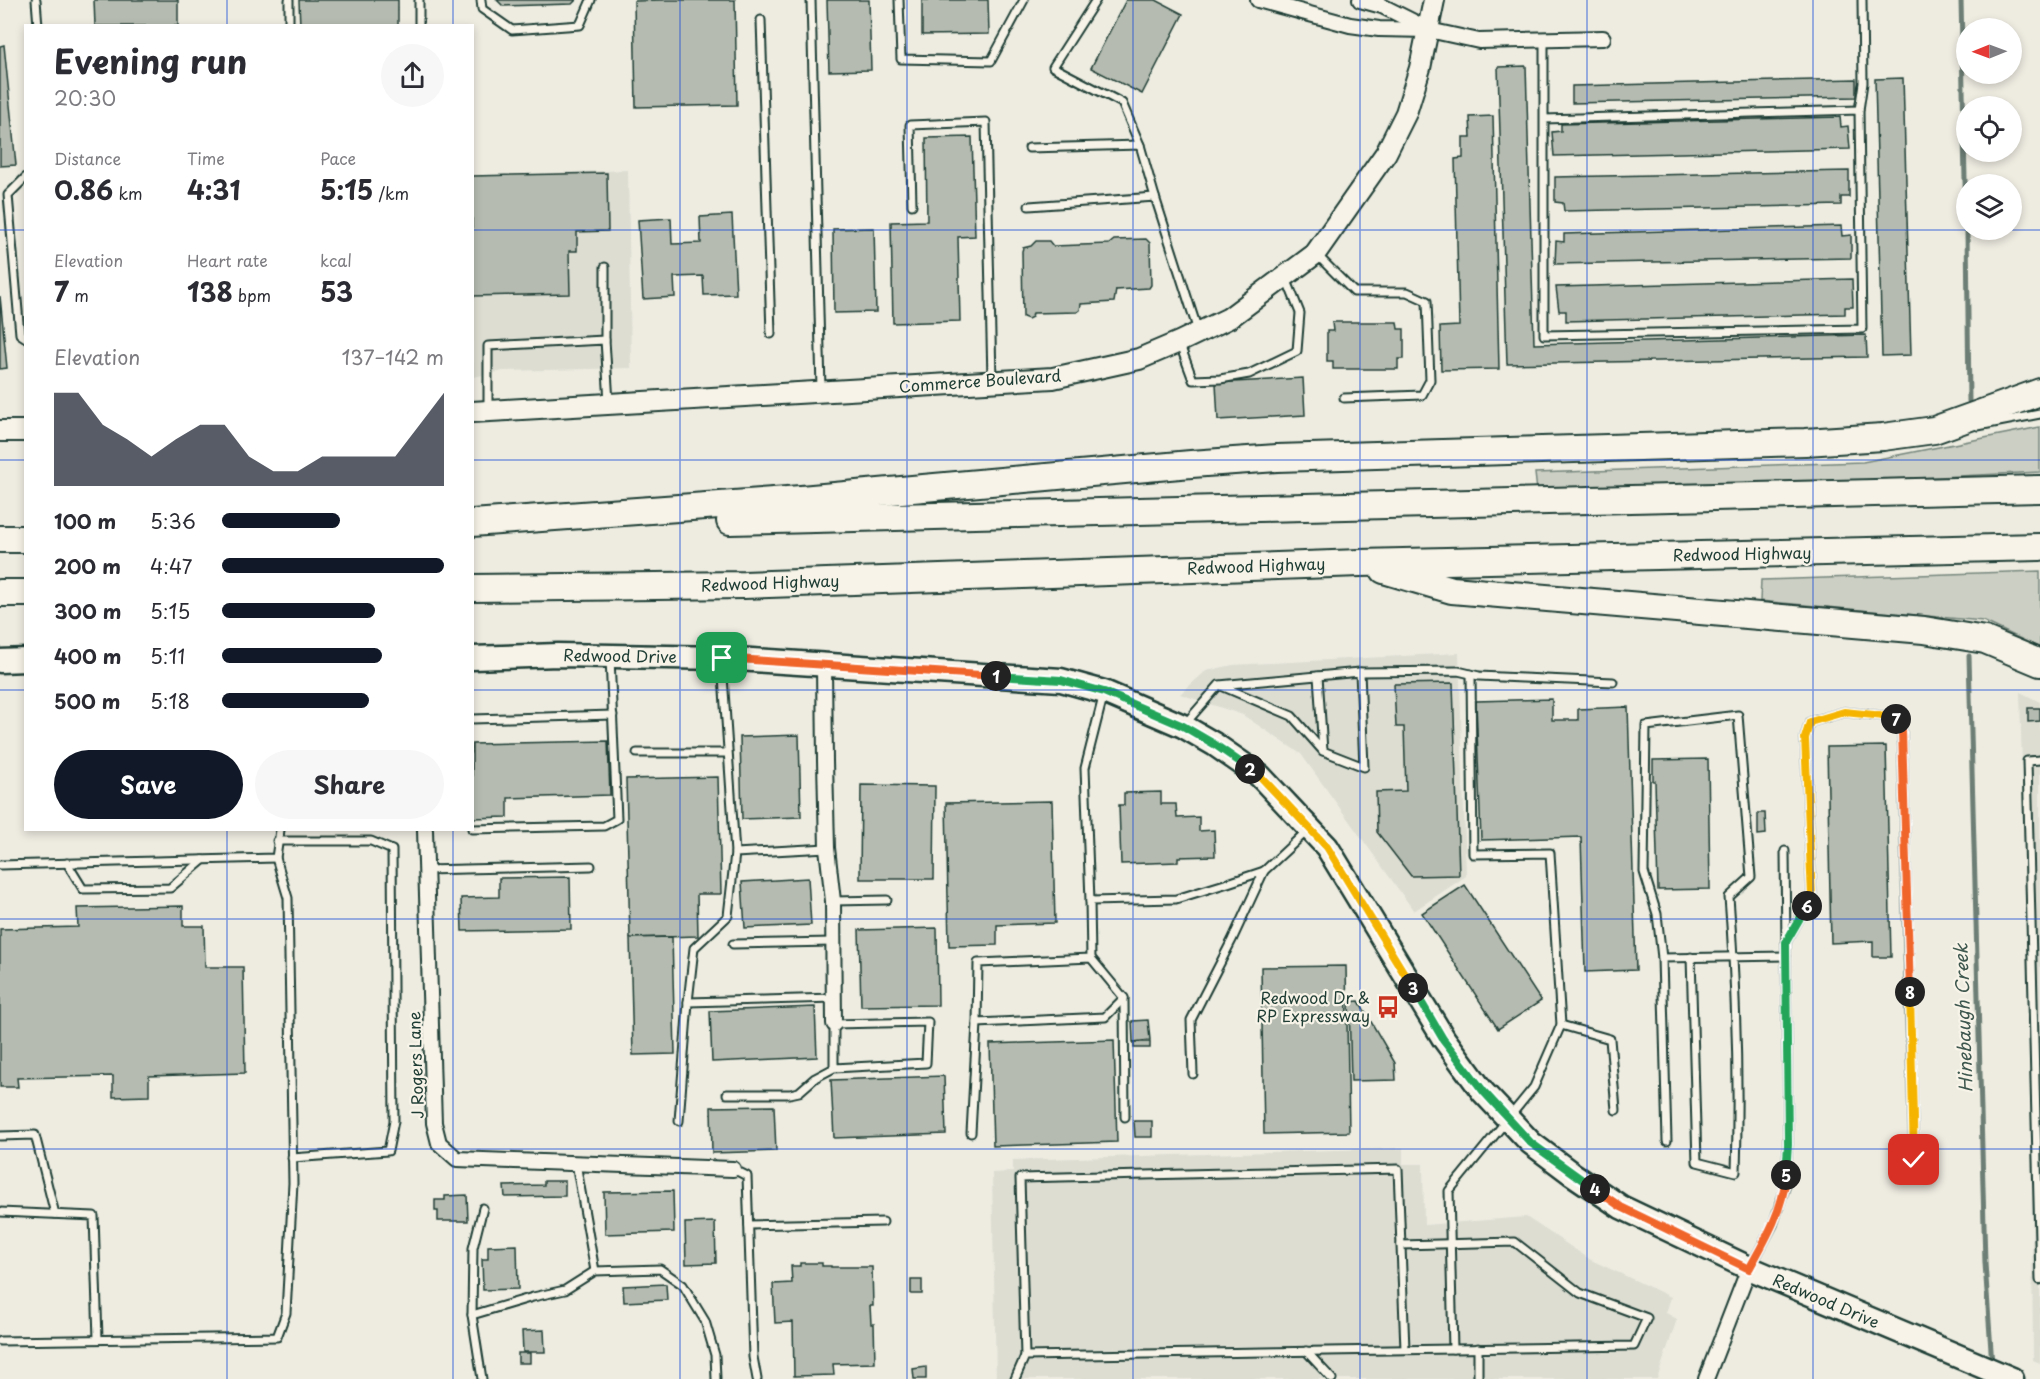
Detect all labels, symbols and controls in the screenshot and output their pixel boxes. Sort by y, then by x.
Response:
north arrow [1956,18,2022,84]
map controls [1956,18,2022,240]
text: Evening run [54,35,247,85]
button: share [381,44,444,107]
text: 20:30 [54,83,116,113]
button: locate [1956,96,2022,162]
text: Distance [54,146,121,170]
text: Time [187,146,225,170]
text: Pace [320,146,356,170]
text: 0.86 [54,170,113,209]
text: 4:31 [187,170,241,209]
text: 5:15 [320,170,373,209]
button: layers [1956,174,2022,240]
text: km [113,181,143,205]
text: /km [373,181,409,205]
text: Elevation [54,248,123,272]
text: Heart rate [187,248,268,272]
text: kcal [320,248,352,272]
text: 7 [54,272,69,311]
text: 138 [187,272,233,311]
text: 53 [320,272,353,311]
text: m [69,283,89,307]
text: bpm [233,283,271,307]
text: Elevation [54,342,140,372]
text: 137–142 m [341,342,444,372]
street label: Commerce Boulevard [898,362,1062,398]
text: 100 m [54,506,116,536]
text: 5:36 [150,506,196,536]
street label: Redwood Highway [1672,540,1812,566]
text: 200 m [54,551,121,581]
text: 4:47 [150,551,192,581]
street label: Redwood Highway [1186,551,1326,579]
street label: Redwood Highway [700,568,840,596]
text: 300 m [54,596,122,626]
text: 5:15 [150,596,190,626]
pin [696,632,747,683]
text: 400 m [54,641,122,671]
text: 5:11 [150,641,185,671]
icon: arrive [705,641,738,674]
street label: Redwood Drive [563,642,677,668]
pin: 1 [981,661,1011,691]
text: 1 [992,664,1000,688]
text: 500 m [54,686,121,716]
text: 5:18 [150,686,190,716]
pin: 7 [1881,704,1911,734]
text: 7 [1891,707,1901,731]
button: Save [54,750,243,819]
button: Share [255,750,444,819]
pin: 2 [1235,754,1265,784]
text: 2 [1244,757,1256,781]
pin: 6 [1792,891,1822,921]
text: 6 [1801,894,1813,918]
water label: Hinebaugh Creek [1946,942,1979,1093]
pin: 3 [1398,973,1428,1003]
text: 3 [1408,976,1418,1000]
pin: 8 [1895,977,1925,1007]
text: 8 [1905,980,1915,1004]
place label: Redwood Dr & RP Expressway [1256,985,1370,1027]
bus stop icon: Redwood Dr & RP Expressway [1375,994,1401,1020]
street label: J Rogers Lane [401,1011,429,1119]
pin [1888,1134,1939,1185]
icon: check [1897,1143,1930,1176]
pin: 5 [1771,1160,1801,1190]
text: 5 [1781,1163,1791,1187]
pin: 4 [1580,1174,1610,1204]
text: 4 [1590,1177,1600,1201]
street label: Redwood Drive [1769,1267,1883,1333]

